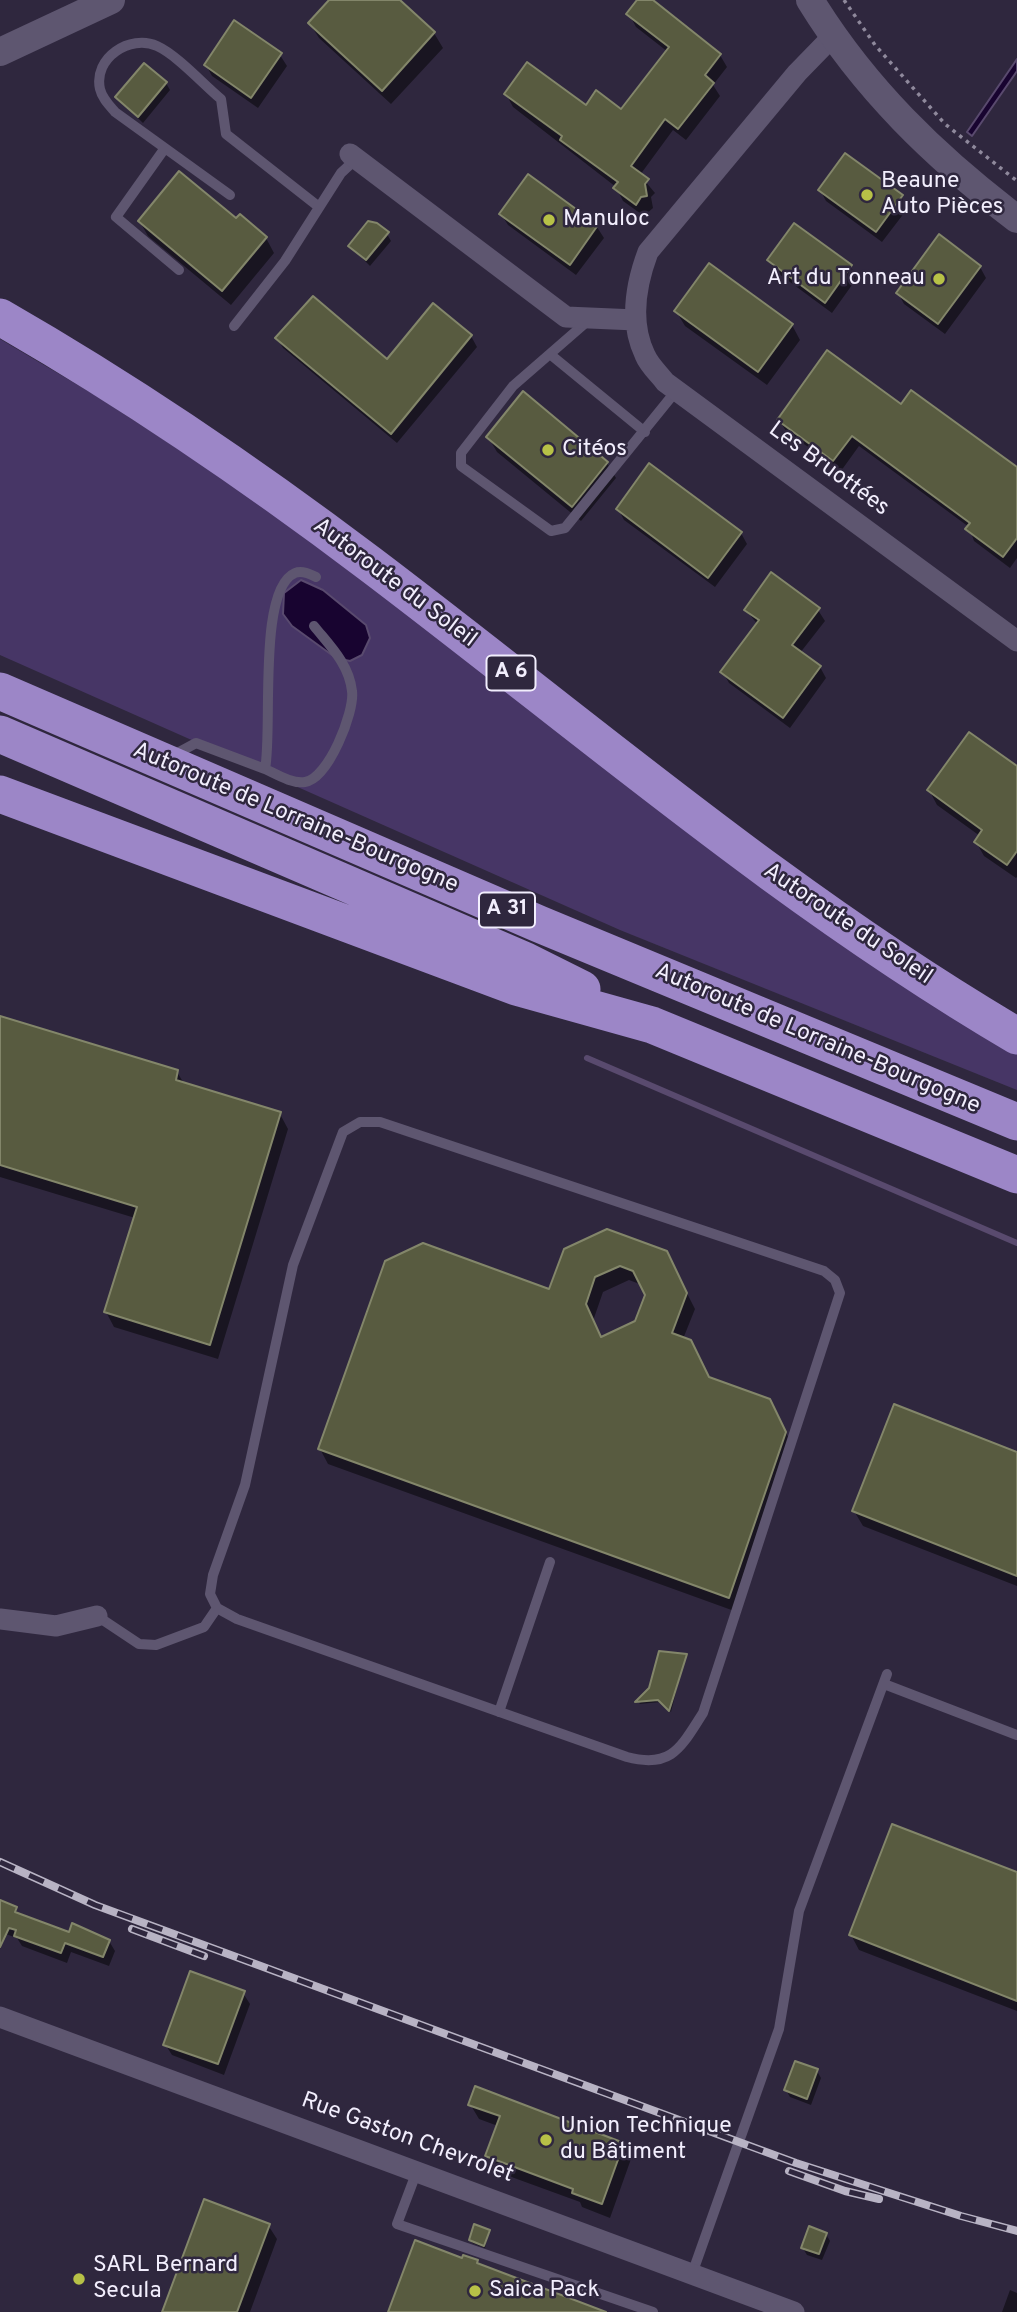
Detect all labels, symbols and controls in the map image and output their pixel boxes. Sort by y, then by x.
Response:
place label: Beaune Auto Pièces [881,168,1003,222]
marker: Beaune Auto Pièces [859,187,875,203]
place label: Manuloc [563,206,650,234]
marker: Manuloc [541,212,557,228]
place label: Art du Tonneau [767,265,925,293]
marker: Art du Tonneau [931,271,947,287]
street label: Les Bruottées [762,417,894,523]
place label: Citéos [562,436,627,464]
marker: Citéos [540,442,556,458]
street label: Autoroute du Soleil [307,513,481,655]
road number: A 6 [486,656,536,690]
street label: Autoroute de Lorraine-Bourgogne [128,738,462,900]
street label: Autoroute du Soleil [757,858,937,992]
road number: A 31 [479,892,535,928]
street label: Autoroute de Lorraine-Bourgogne [650,959,984,1121]
street label: Rue Gaston Chevrolet [297,2088,517,2190]
place label: Union Technique du Bâtiment [560,2113,732,2167]
marker: Union Technique du Bâtiment [538,2132,554,2148]
place label: SARL Bernard Secula [93,2252,238,2306]
marker: SARL Bernard Secula [71,2271,87,2287]
place label: Saica Pack [489,2277,600,2305]
marker: Saica Pack [467,2283,483,2299]

